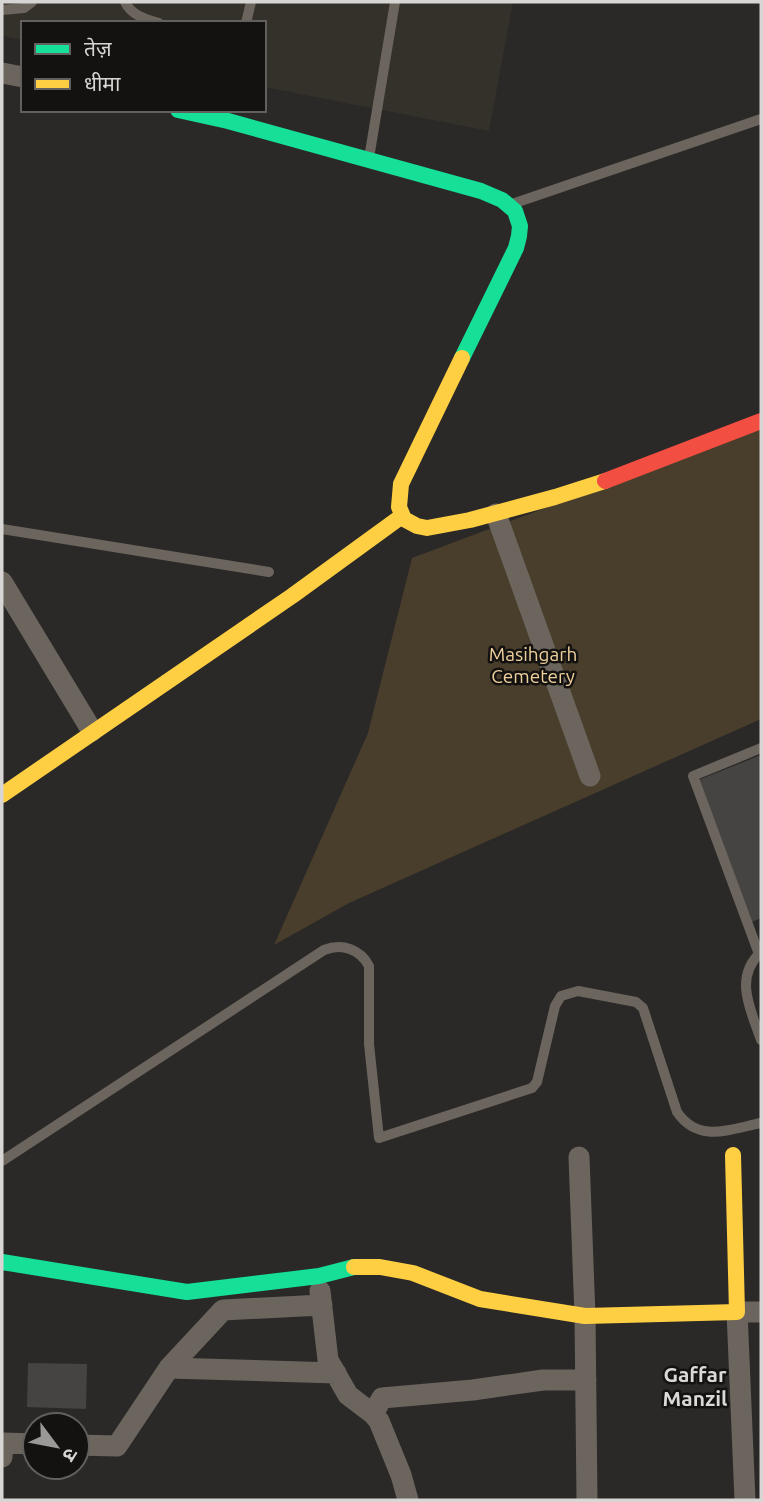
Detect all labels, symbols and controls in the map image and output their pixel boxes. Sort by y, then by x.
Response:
legend [21,21,266,112]
text: तेज़ [84,36,112,60]
text: धीमा [84,71,121,95]
park label: Masihgarh Cemetery [489,643,577,687]
district label: Gaffar Manzil [663,1362,727,1410]
north arrow [21,1411,91,1481]
text: उ [58,1444,83,1466]

